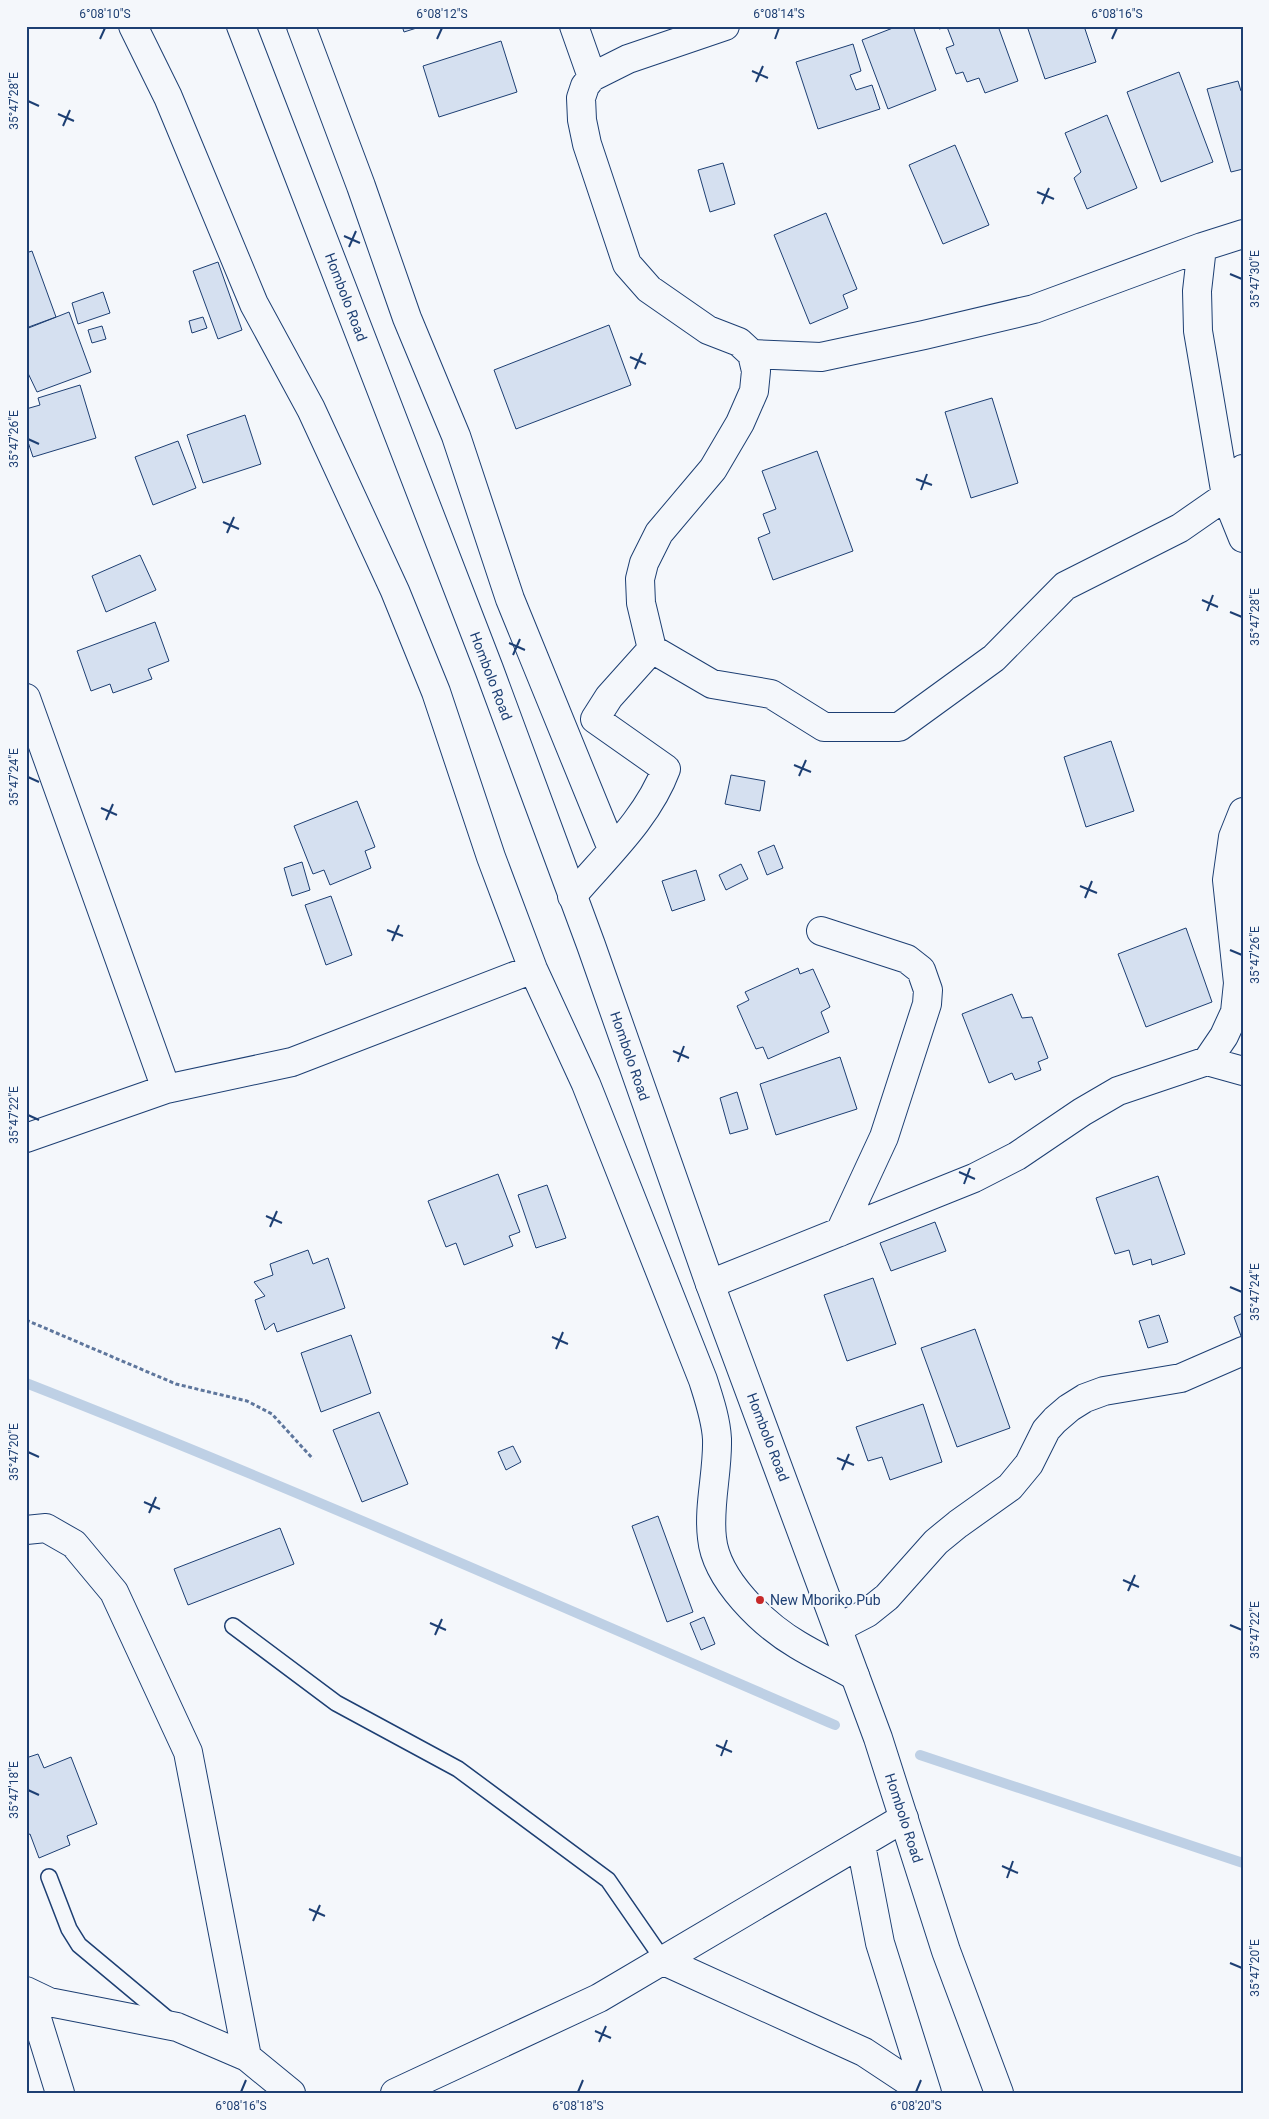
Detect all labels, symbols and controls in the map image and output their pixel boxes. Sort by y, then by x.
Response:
text: 6°08'10"S [79,7,131,21]
text: 6°08'12"S [416,7,468,21]
text: 6°08'14"S [753,7,805,21]
text: 6°08'16"S [1091,7,1143,21]
text: 35°47'28"E [7,72,21,130]
text: 35°47'30"E [1248,250,1262,308]
street label: Hombolo Road [322,251,370,343]
text: 35°47'26"E [7,410,21,468]
text: 35°47'28"E [1248,588,1262,646]
street label: Hombolo Road [467,630,515,722]
text: 35°47'24"E [7,748,21,806]
text: 35°47'26"E [1248,926,1262,984]
street label: Hombolo Road [607,1009,653,1103]
text: 35°47'22"E [7,1086,21,1144]
text: 35°47'24"E [1248,1263,1262,1321]
street label: Hombolo Road [744,1391,792,1483]
text: 35°47'20"E [7,1423,21,1481]
place label: New Mboriko Pub [770,1592,881,1608]
marker: New Mboriko Pub [754,1594,766,1606]
text: 35°47'22"E [1248,1601,1262,1659]
text: 35°47'18"E [7,1761,21,1819]
street label: Hombolo Road [882,1771,926,1865]
text: 35°47'20"E [1248,1939,1262,1997]
text: 6°08'16"S [215,2099,267,2113]
text: 6°08'18"S [552,2099,604,2113]
text: 6°08'20"S [890,2099,942,2113]

